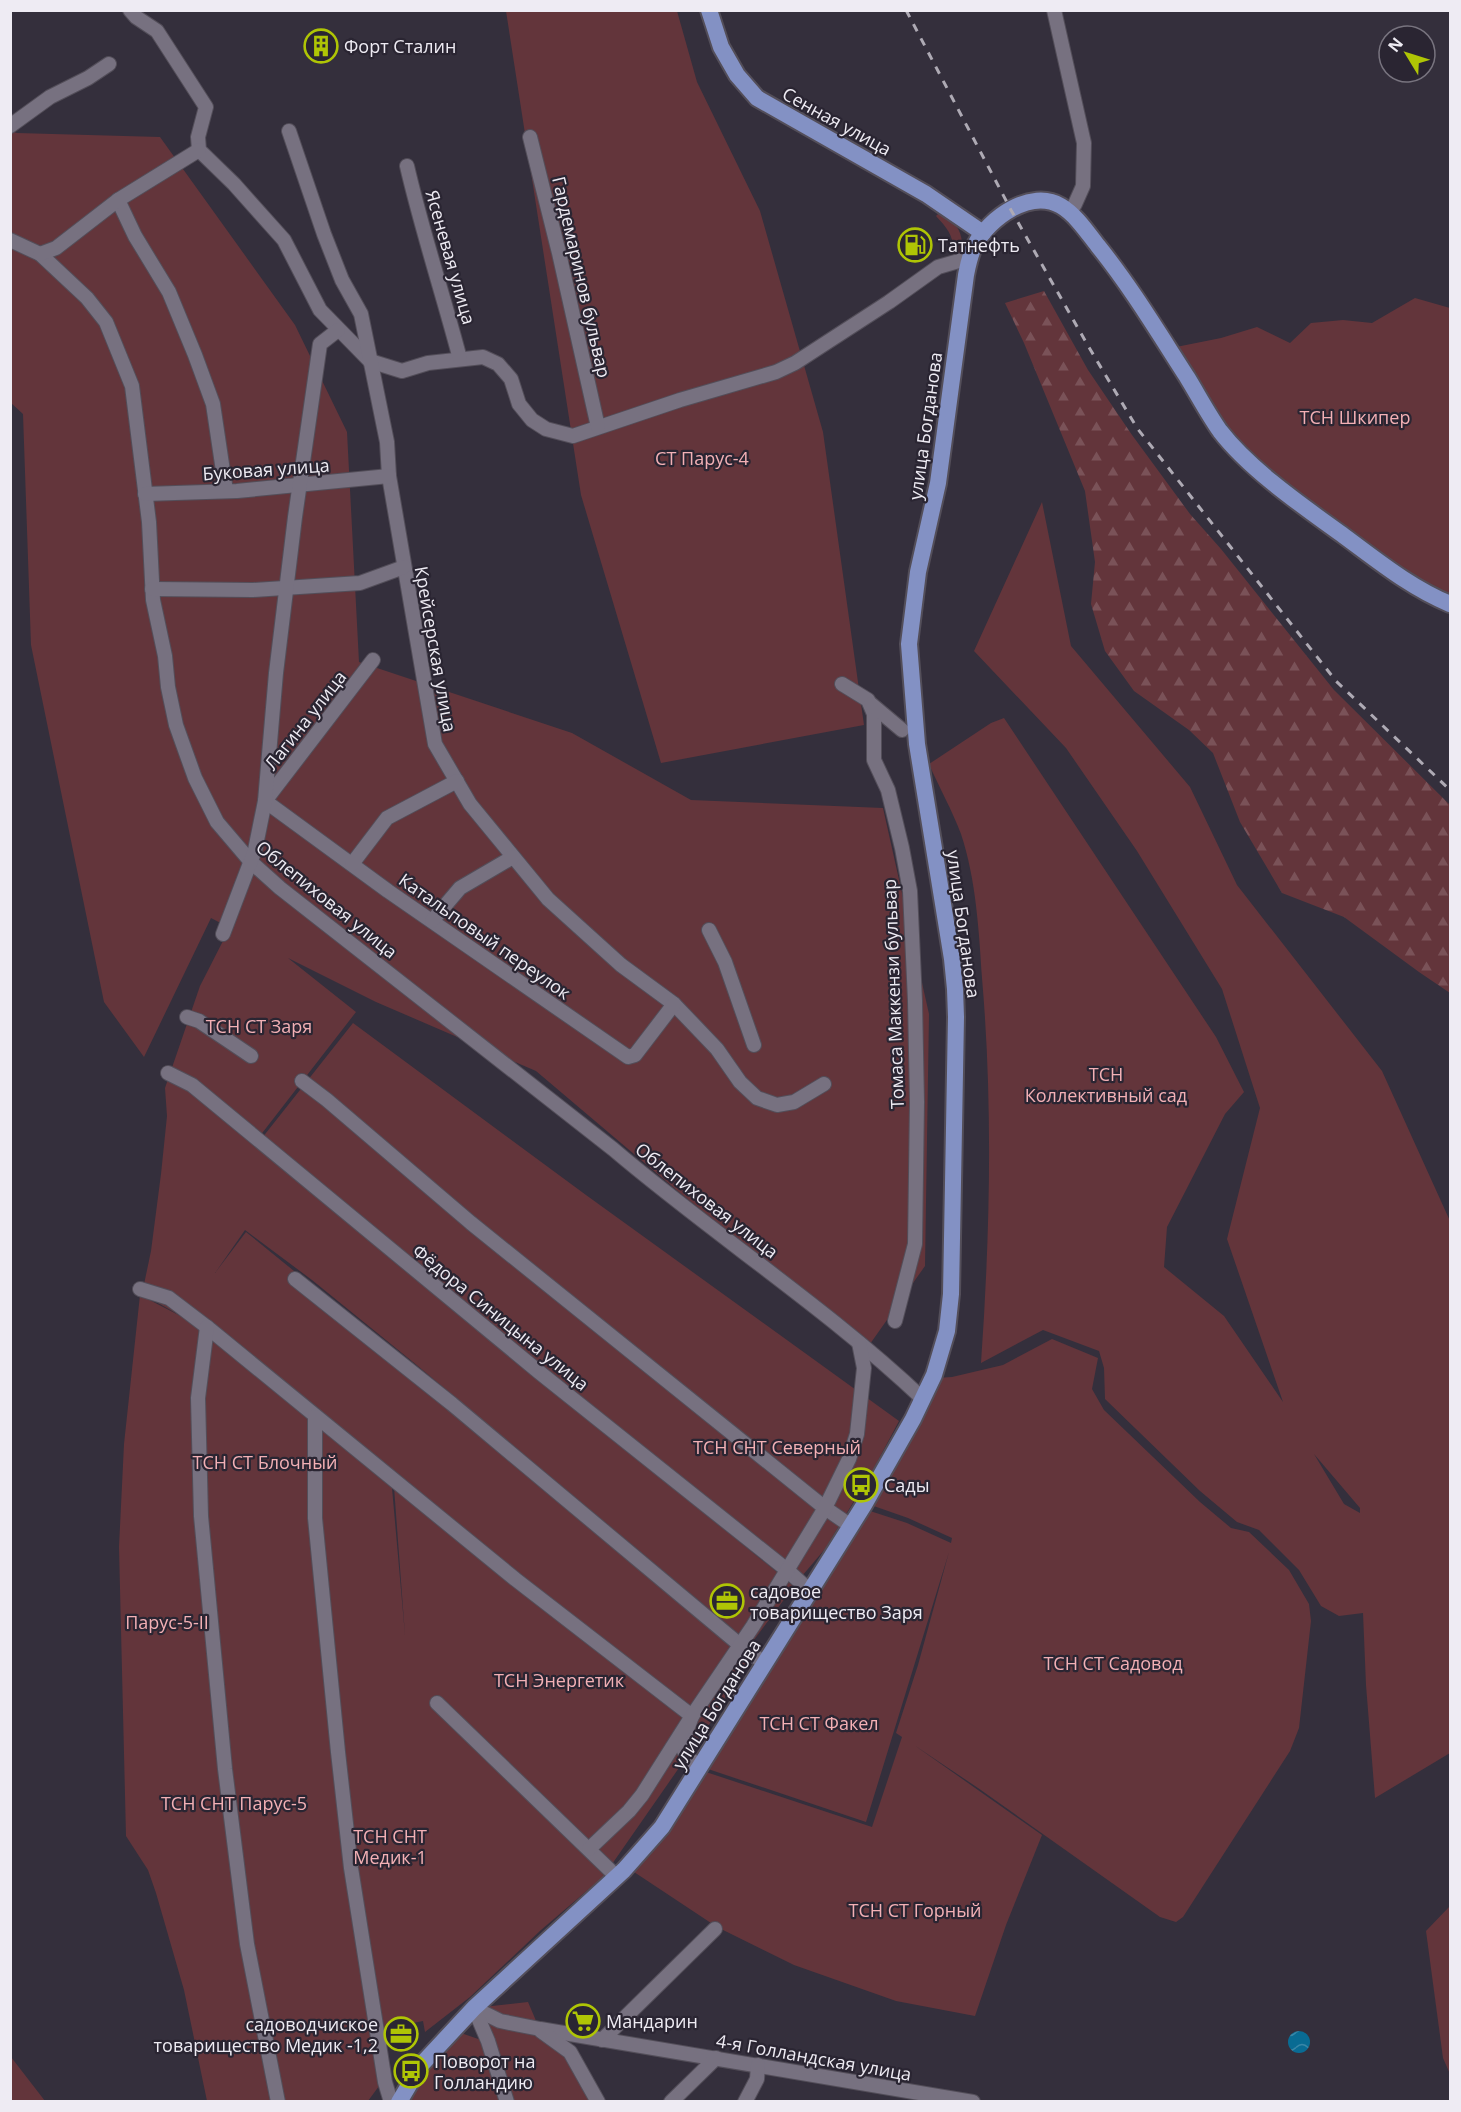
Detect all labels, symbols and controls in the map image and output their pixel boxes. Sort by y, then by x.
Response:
north arrow [1377,24,1437,84]
building icon: Форт Сталин [303,28,339,64]
text: N [1383,33,1408,57]
place label: Форт Сталин [344,34,456,58]
street label: Сенная улица [778,81,896,161]
street label: Гардемаринов бульвар [547,174,617,380]
street label: Ясеневая улица [420,187,482,327]
fuel station icon: Татнефть [897,227,933,263]
place label: Татнефть [938,233,1020,257]
street label: улица Богданова [903,350,947,502]
park label: ТСН Шкипер [1300,405,1410,429]
park label: СТ Парус-4 [655,446,749,470]
street label: Буковая улица [202,453,330,485]
street label: Крейсерская улица [410,564,462,734]
street label: Лагина улица [259,665,351,775]
street label: Облепиховая улица [251,835,403,963]
street label: улица Богданова [942,848,986,1000]
street label: Катальповый переулок [394,868,576,1005]
street label: Томаса Маккензи бульвар [877,878,909,1110]
park label: ТСН СТ Заря [206,1014,312,1038]
park label: ТСН Коллективный сад [1025,1062,1187,1107]
street label: Облепиховая улица [631,1137,783,1263]
street label: Фёдора Синицына улица [408,1238,594,1396]
park label: ТСН СНТ Северный [693,1435,861,1459]
park label: ТСН СТ Блочный [193,1450,337,1474]
bus stop icon: Сады [843,1467,879,1503]
place label: Сады [884,1473,930,1497]
place label: садовое товарищество Заря [750,1579,923,1624]
office icon: садовое товарищество Заря [709,1583,745,1619]
park label: Парус-5-II [125,1610,209,1634]
street label: улица Богданова [666,1634,766,1774]
park label: ТСН СТ Садовод [1043,1651,1183,1675]
park label: ТСН Энергетик [494,1668,625,1692]
park label: ТСН СТ Факел [759,1711,879,1735]
park label: ТСН СНТ Парус-5 [161,1791,307,1815]
park label: ТСН СНТ Медик-1 [353,1824,427,1869]
park label: ТСН СТ Горный [849,1898,982,1922]
supermarket icon: Мандарин [565,2003,601,2039]
place label: Мандарин [606,2009,698,2033]
place label: садоводчиское товарищество Медик -1,2 [154,2012,378,2057]
office icon: садоводчиское товарищество Медик -1,2 [383,2016,419,2052]
street label: 4-я Голландская улица [714,2028,914,2086]
place label: Поворот на Голландию [434,2049,535,2094]
bus stop icon: Поворот на Голландию [393,2053,429,2089]

